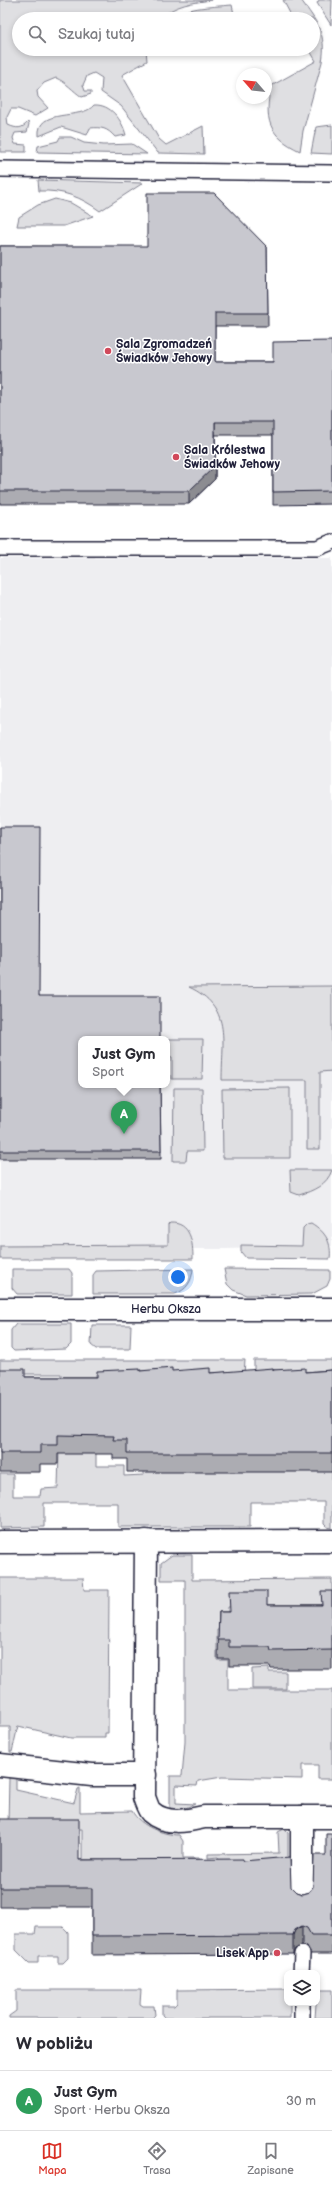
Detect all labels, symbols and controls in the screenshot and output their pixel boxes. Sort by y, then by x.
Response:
search box [12,12,320,56]
icon: search [26,23,48,45]
text: Szukaj tutaj [58,25,135,44]
north arrow [236,68,272,104]
place label: Sala Zgromadzeń Świadków Jehowy [116,337,212,366]
marker: Sala Zgromadzeń Świadków Jehowy [103,346,113,356]
place label: Sala Królestwa Świadków Jehowy [184,443,280,472]
marker: Sala Królestwa Świadków Jehowy [171,452,181,462]
popup [78,1036,170,1088]
text: Just Gym [92,1045,156,1064]
text: Sport [92,1064,124,1080]
pin: A [111,1101,137,1134]
your location [168,1267,188,1287]
street label: Herbu Oksza [131,1302,201,1317]
place label: Lisek App [216,1946,269,1961]
marker: Lisek App [272,1948,282,1958]
map controls [284,1970,320,2006]
button: layers [284,1970,320,2006]
text: W pobliżu [16,2034,93,2054]
text: Just Gym [54,2083,117,2102]
text: A [25,2093,33,2109]
text: 30 m [286,2093,316,2109]
text: Sport · Herbu Oksza [54,2102,170,2118]
tab: Mapa [38,2140,67,2177]
tab: Trasa [143,2140,171,2177]
tab: Zapisane [247,2140,294,2177]

